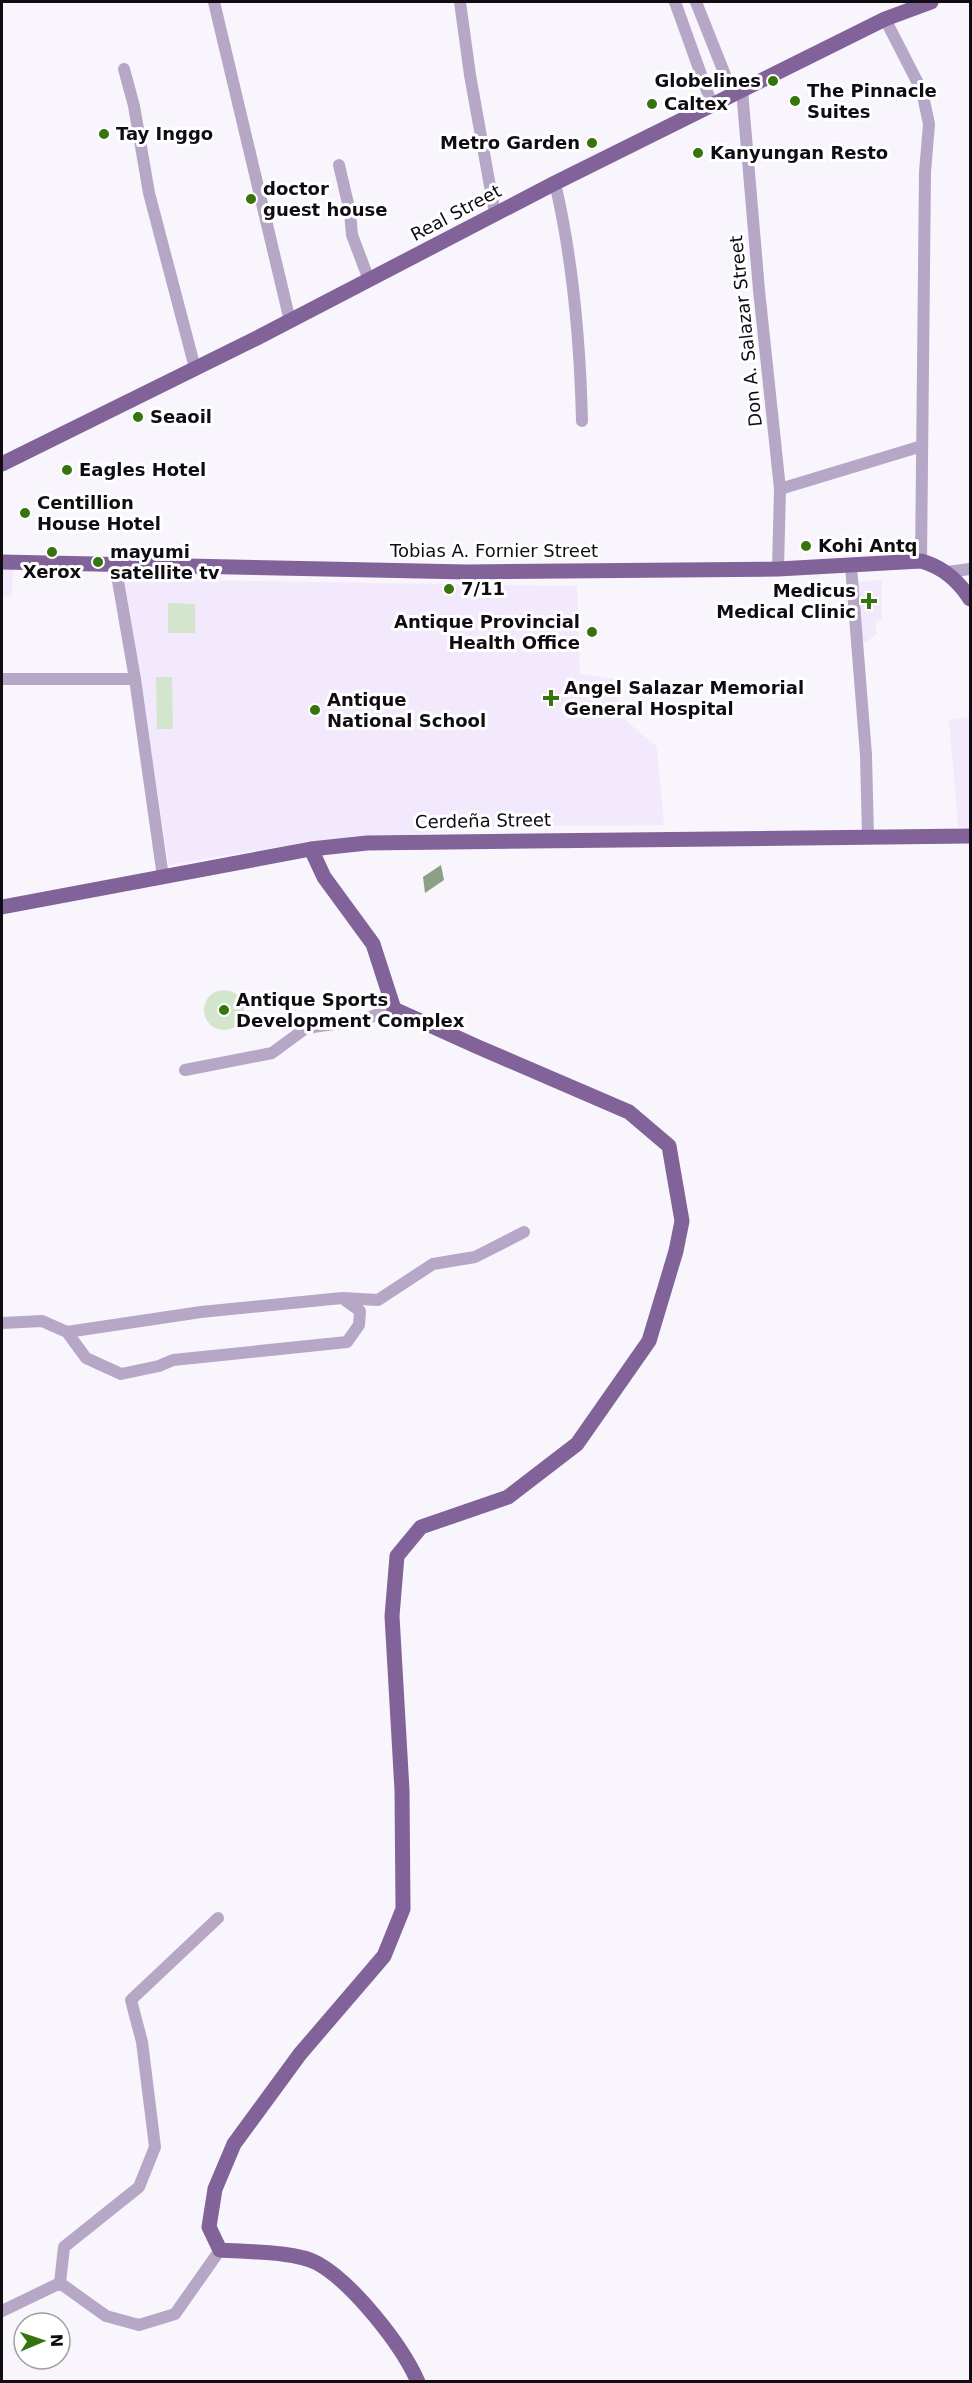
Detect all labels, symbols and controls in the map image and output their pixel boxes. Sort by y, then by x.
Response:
place label: Globelines [655,70,761,91]
marker: Globelines [766,74,780,88]
place label: The Pinnacle Suites [807,80,937,122]
place label: Caltex [664,93,728,114]
marker: The Pinnacle Suites [788,94,802,108]
marker: Caltex [645,97,659,111]
place label: Tay Inggo [116,123,213,144]
marker: Tay Inggo [97,127,111,141]
place label: Metro Garden [440,132,580,153]
marker: Metro Garden [585,136,599,150]
place label: Kanyungan Resto [710,142,888,163]
marker: Kanyungan Resto [691,146,705,160]
place label: doctor guest house [263,178,387,220]
street label: Real Street [407,180,505,245]
marker: doctor guest house [244,192,258,206]
street label: Don A. Salazar Street [725,234,766,428]
place label: Seaoil [150,406,212,427]
marker: Seaoil [131,410,145,424]
place label: Eagles Hotel [79,459,206,480]
marker: Eagles Hotel [60,463,74,477]
place label: Centillion House Hotel [37,492,161,534]
marker: Centillion House Hotel [18,506,32,520]
place label: Kohi Antq [818,535,917,556]
marker: Kohi Antq [799,539,813,553]
street label: Tobias A. Fornier Street [389,540,598,561]
place label: mayumi satellite tv [110,541,220,583]
marker: Xerox [45,545,59,559]
marker: mayumi satellite tv [91,555,105,569]
place label: Xerox [23,561,82,582]
place label: 7/11 [461,578,505,599]
place label: Medicus Medical Clinic [716,580,856,622]
marker: 7/11 [442,582,456,596]
marker: Medicus Medical Clinic [860,592,878,610]
place label: Antique Provincial Health Office [394,611,580,653]
marker: Antique Provincial Health Office [585,625,599,639]
place label: Angel Salazar Memorial General Hospital [564,677,804,719]
place label: Antique National School [327,689,486,731]
marker: Angel Salazar Memorial General Hospital [542,689,560,707]
marker: Antique National School [308,703,322,717]
street label: Cerdeña Street [415,809,551,832]
place label: Antique Sports Development Complex [236,989,465,1031]
marker: Antique Sports Development Complex [217,1003,231,1017]
north arrow [12,2311,72,2371]
text: N [47,2333,66,2348]

